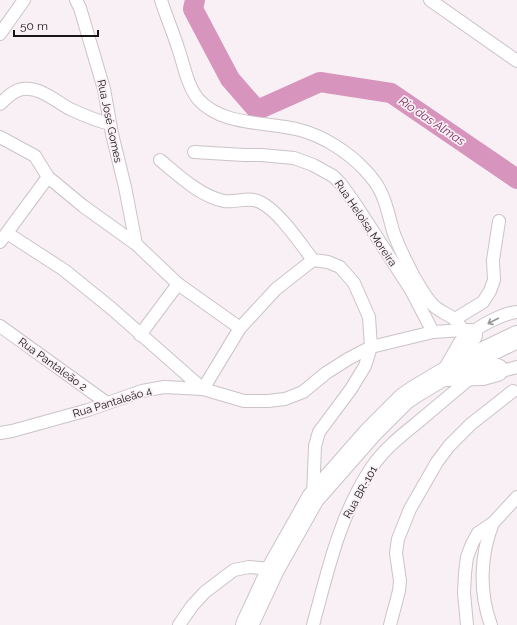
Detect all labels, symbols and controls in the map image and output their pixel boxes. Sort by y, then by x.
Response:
scale bar [14,12,98,38]
text: 50 m [20,19,48,33]
street label: Rua José Gomes [94,78,125,164]
water label: Rio das Almas [396,94,468,148]
street label: Rua Heloisa Moreira [332,178,399,269]
one-way arrow [487,318,499,325]
street label: Rua Pantaleão 2 [16,335,90,394]
street label: Rua Pantaleão 4 [71,384,153,421]
street label: Rua BR-101 [341,464,380,521]

